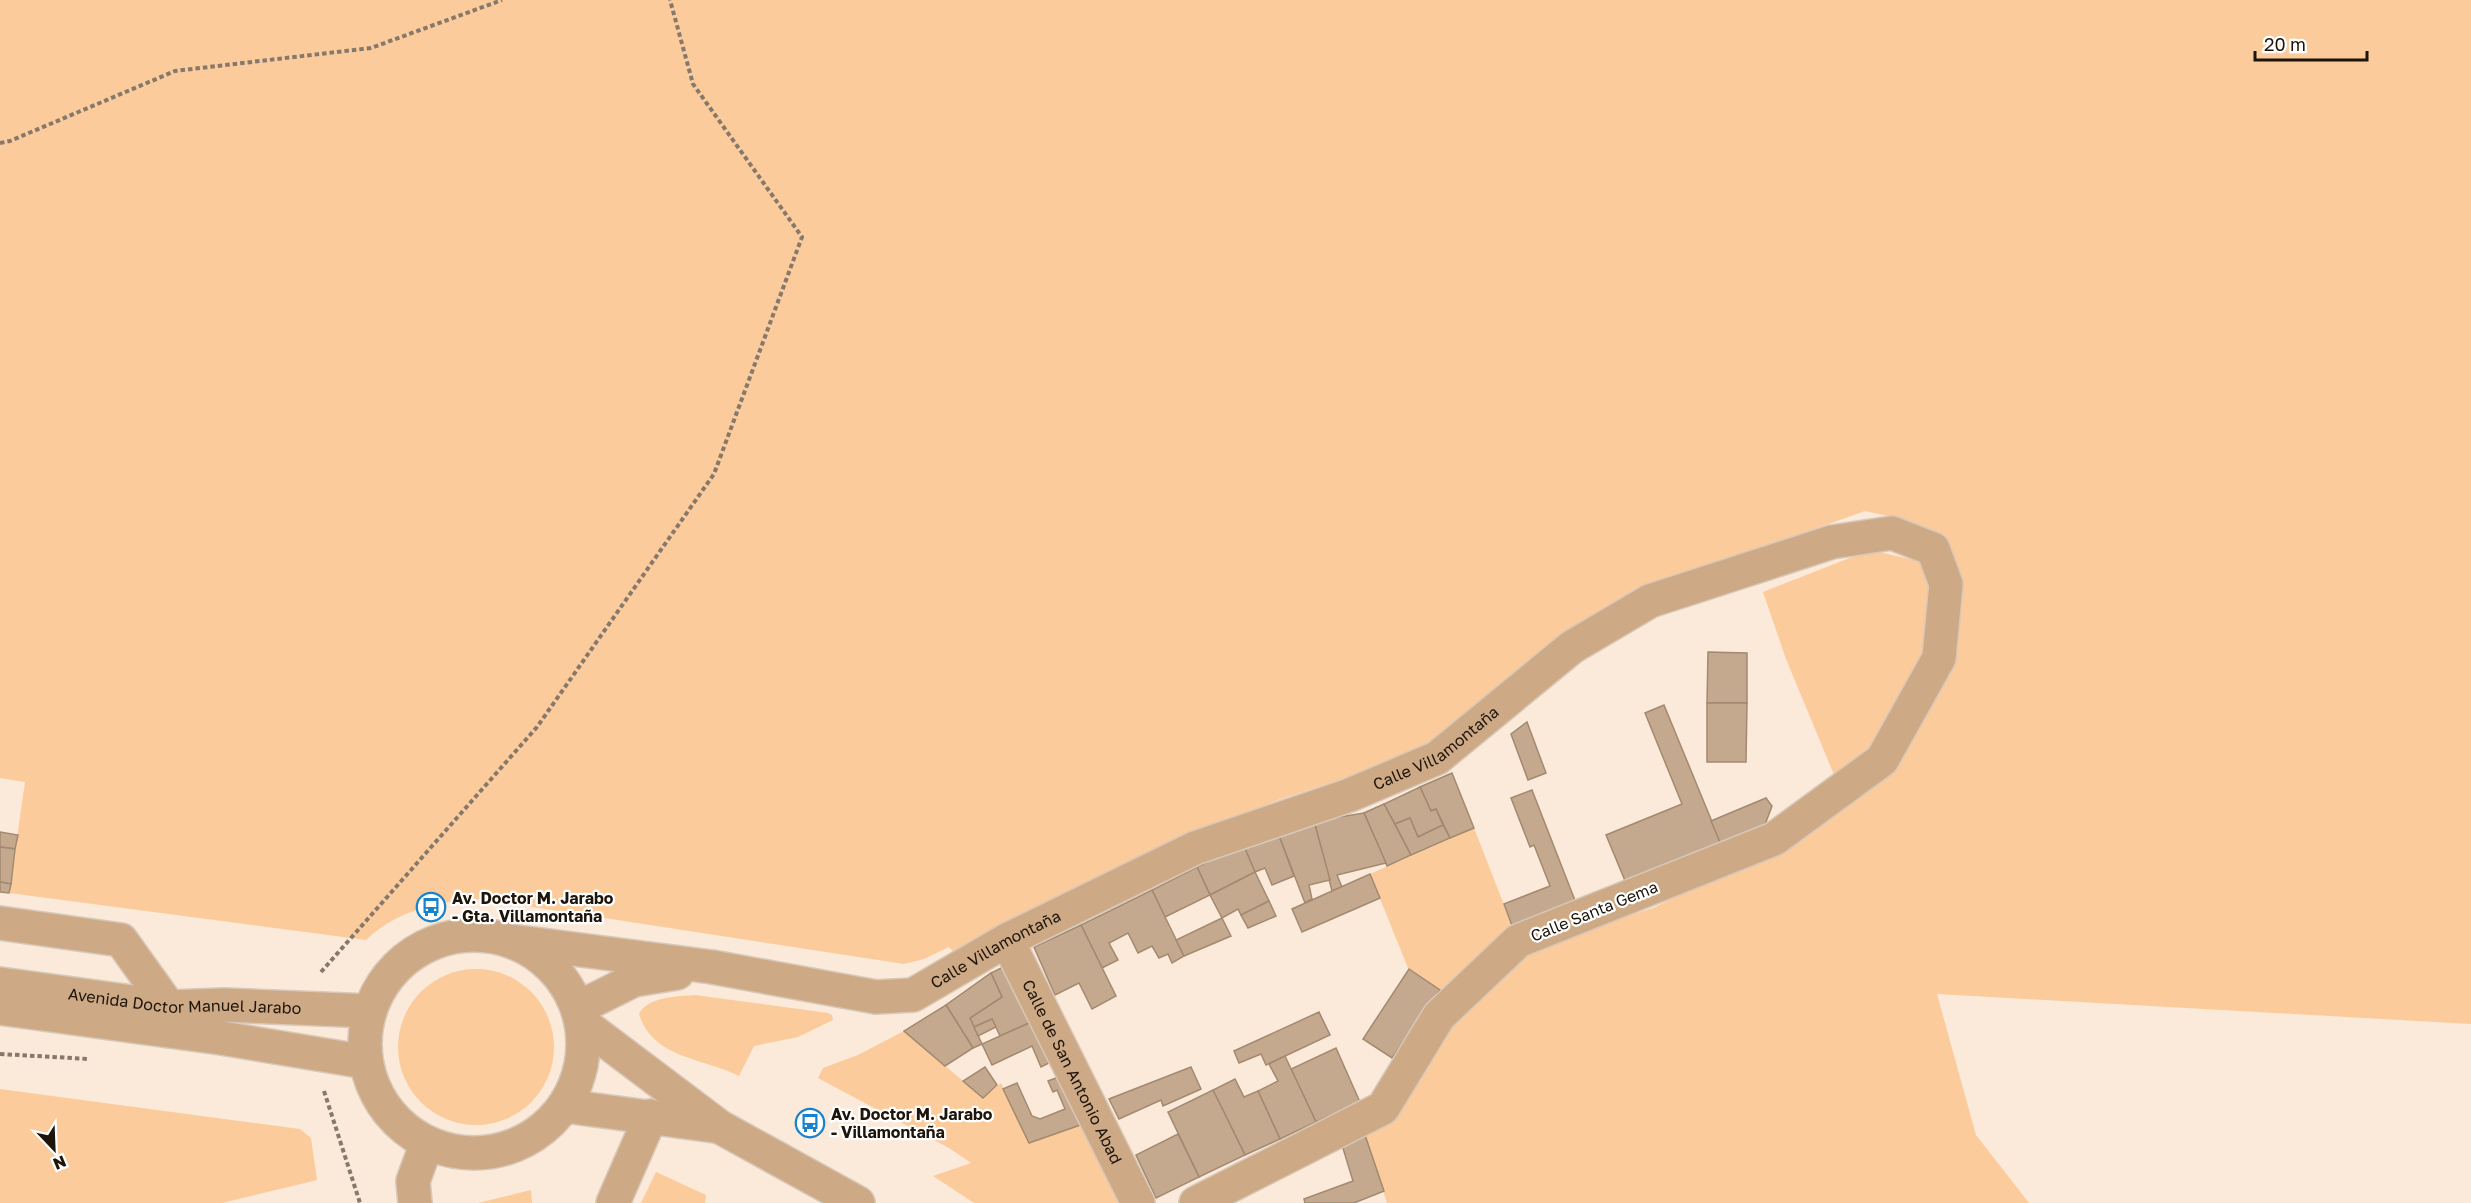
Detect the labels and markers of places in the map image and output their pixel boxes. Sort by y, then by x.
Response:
place label: Av. Doctor M. Jarabo - Gta. Villamontaña [452,888,614,926]
bus stop icon: Av. Doctor M. Jarabo - Gta. Villamontaña [415,891,447,923]
place label: Av. Doctor M. Jarabo - Villamontaña [831,1104,993,1142]
bus stop icon: Av. Doctor M. Jarabo - Villamontaña [794,1107,826,1139]

